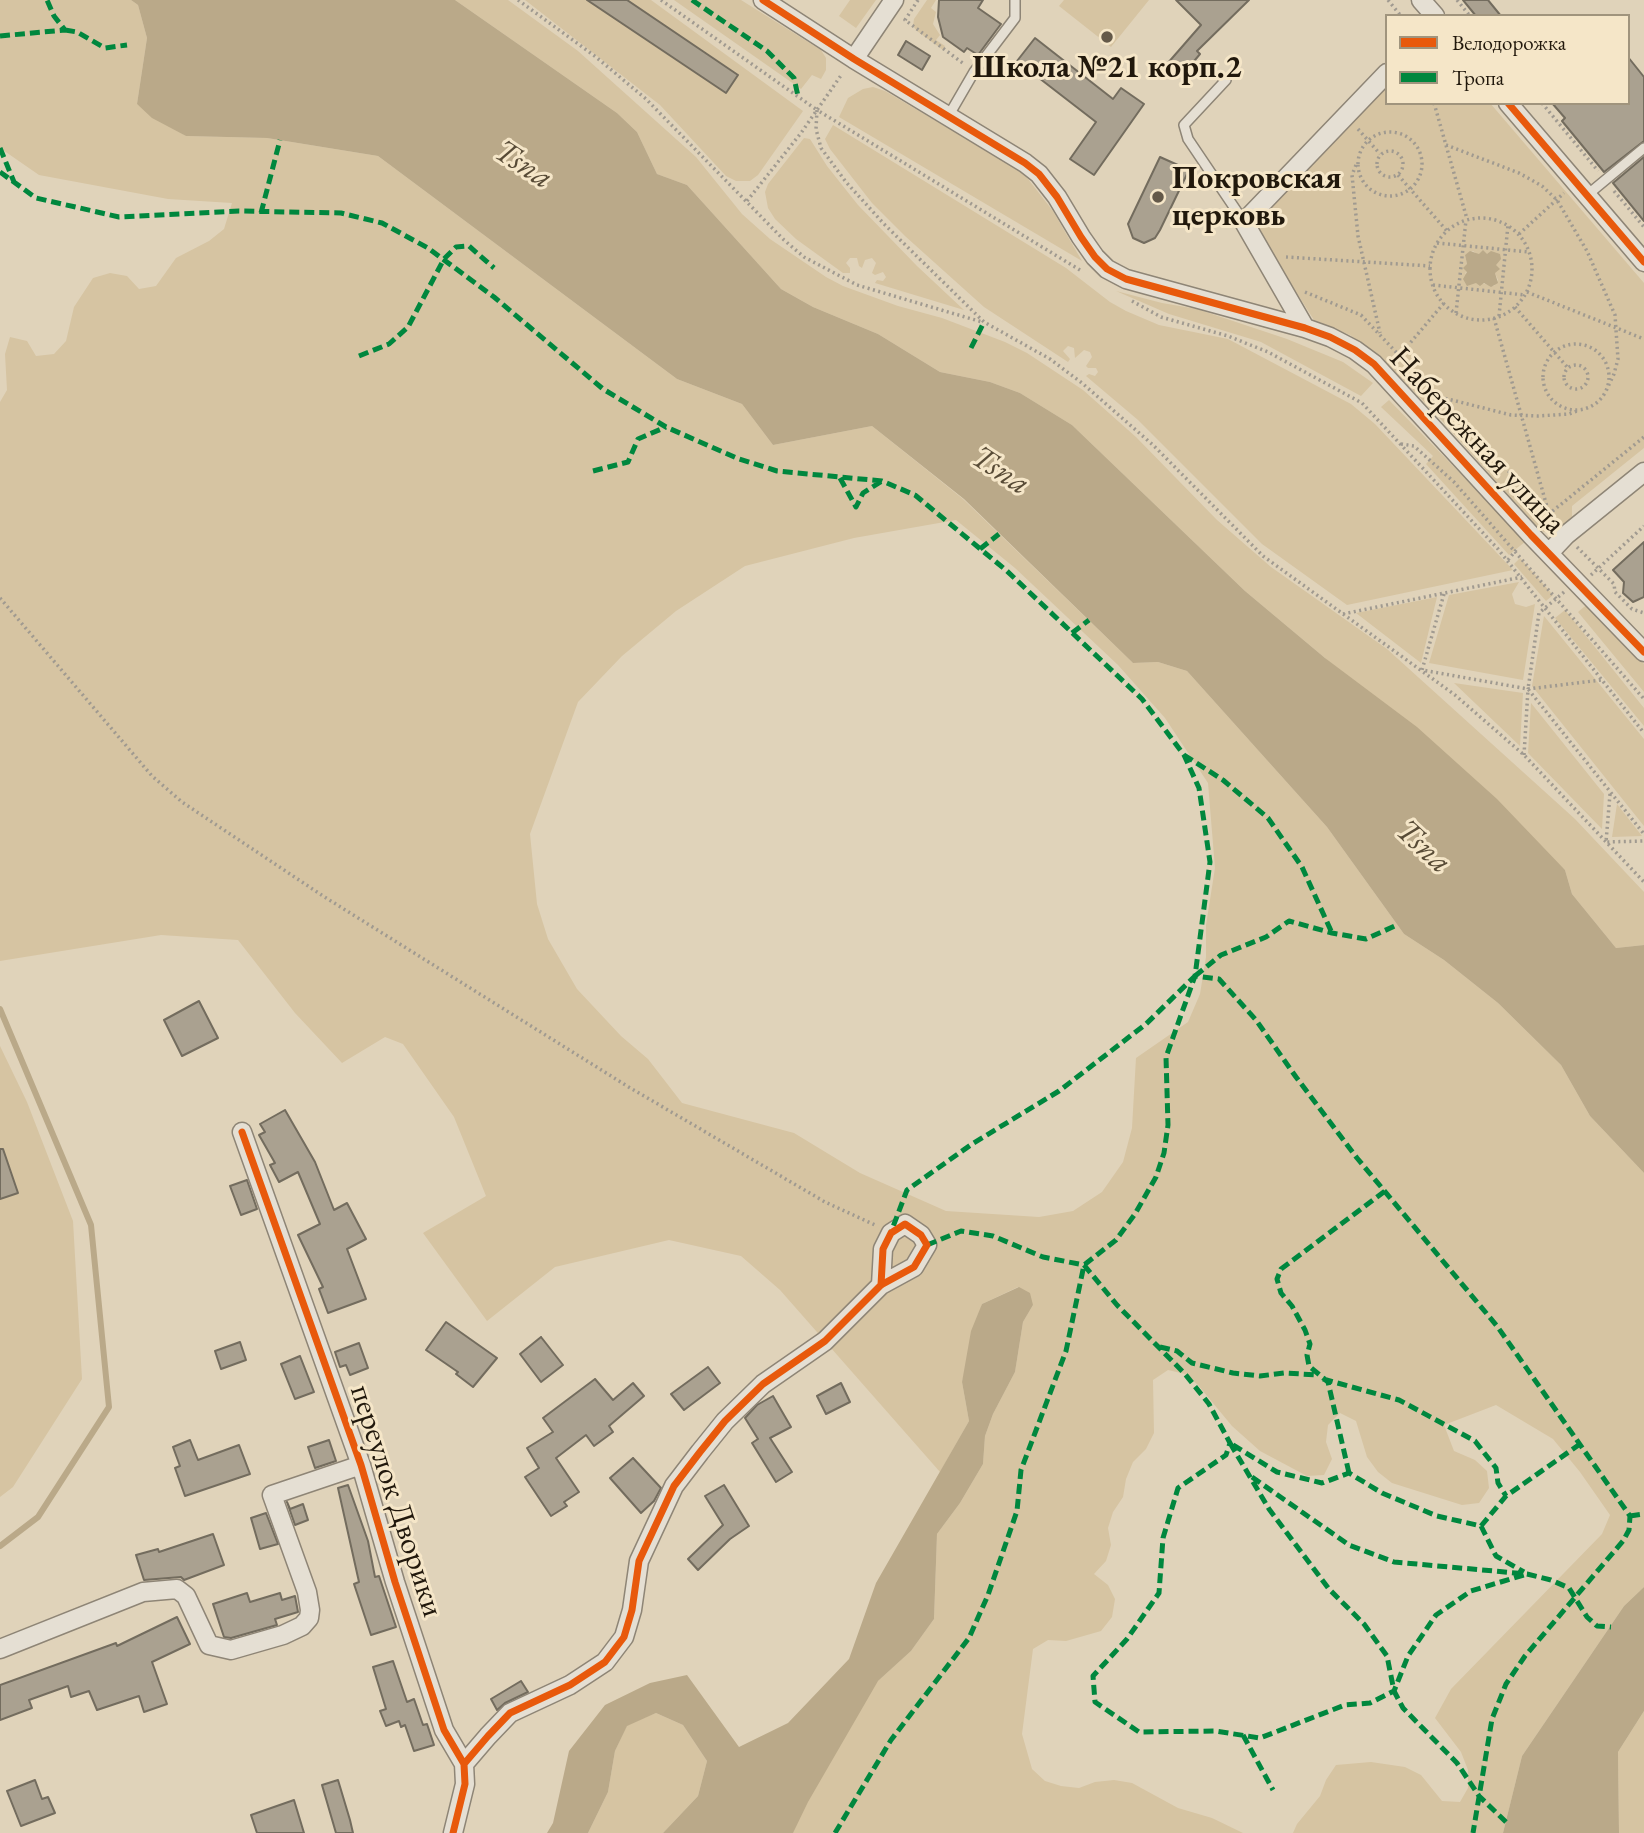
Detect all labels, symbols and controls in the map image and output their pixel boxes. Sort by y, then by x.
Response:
legend [1385,14,1630,105]
marker: Школа №21 корп.2 [1099,29,1115,45]
text: Велодорожка [1452,29,1566,56]
place label: Школа №21 корп.2 [972,49,1242,87]
text: Тропа [1452,64,1504,91]
water label: Tsna [486,132,560,198]
place label: Покровская церковь [1172,160,1342,235]
marker: Покровская церковь [1150,189,1166,205]
street label: Набережная улица [1381,340,1573,542]
water label: Tsna [963,438,1037,504]
water label: Tsna [1387,811,1459,883]
street label: переулок Дворики [340,1380,452,1622]

